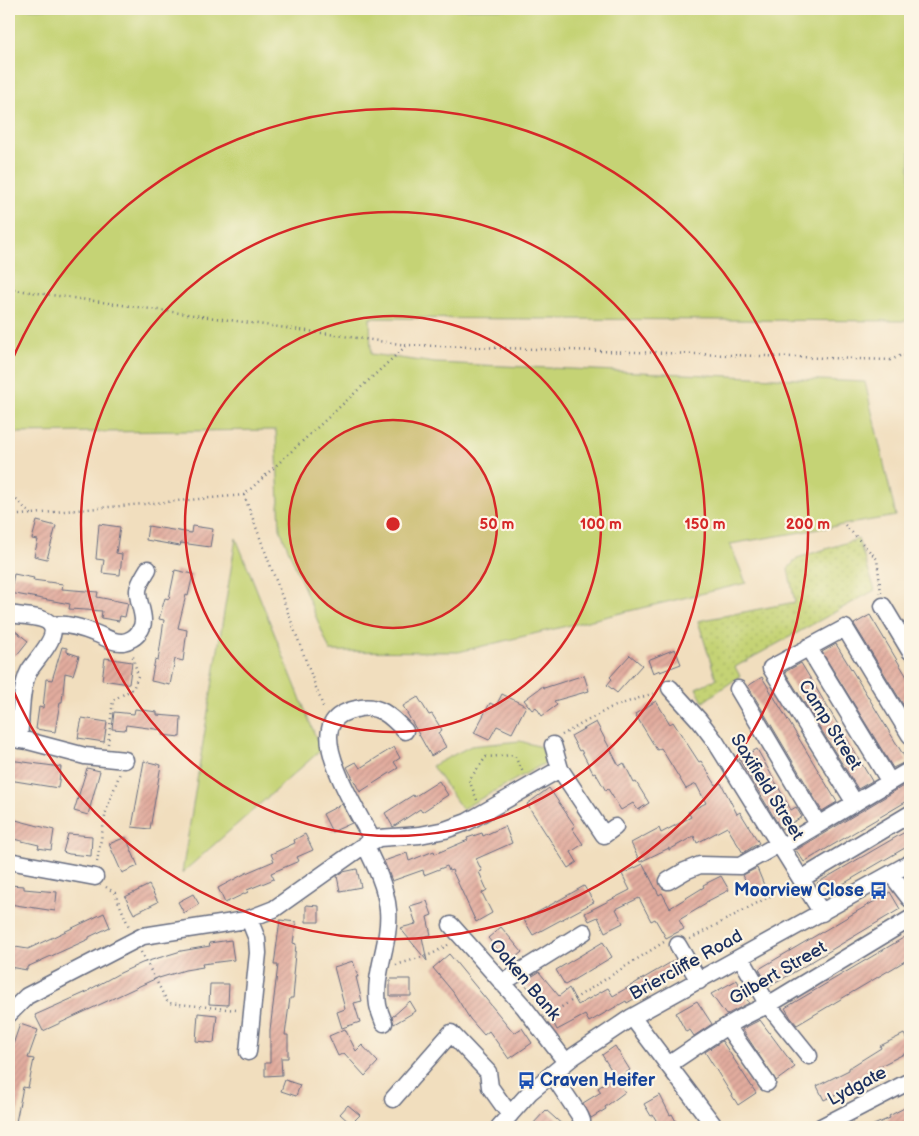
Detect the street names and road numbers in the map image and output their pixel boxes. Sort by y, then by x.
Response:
street label: Camp Street [794,676,866,774]
street label: Saxifield Street [726,730,808,844]
street label: Briercliffe Road [626,925,746,1005]
street label: Oaken Bank [485,935,565,1025]
street label: Gilbert Street [726,936,831,1009]
street label: Lydgate [824,1062,890,1110]

